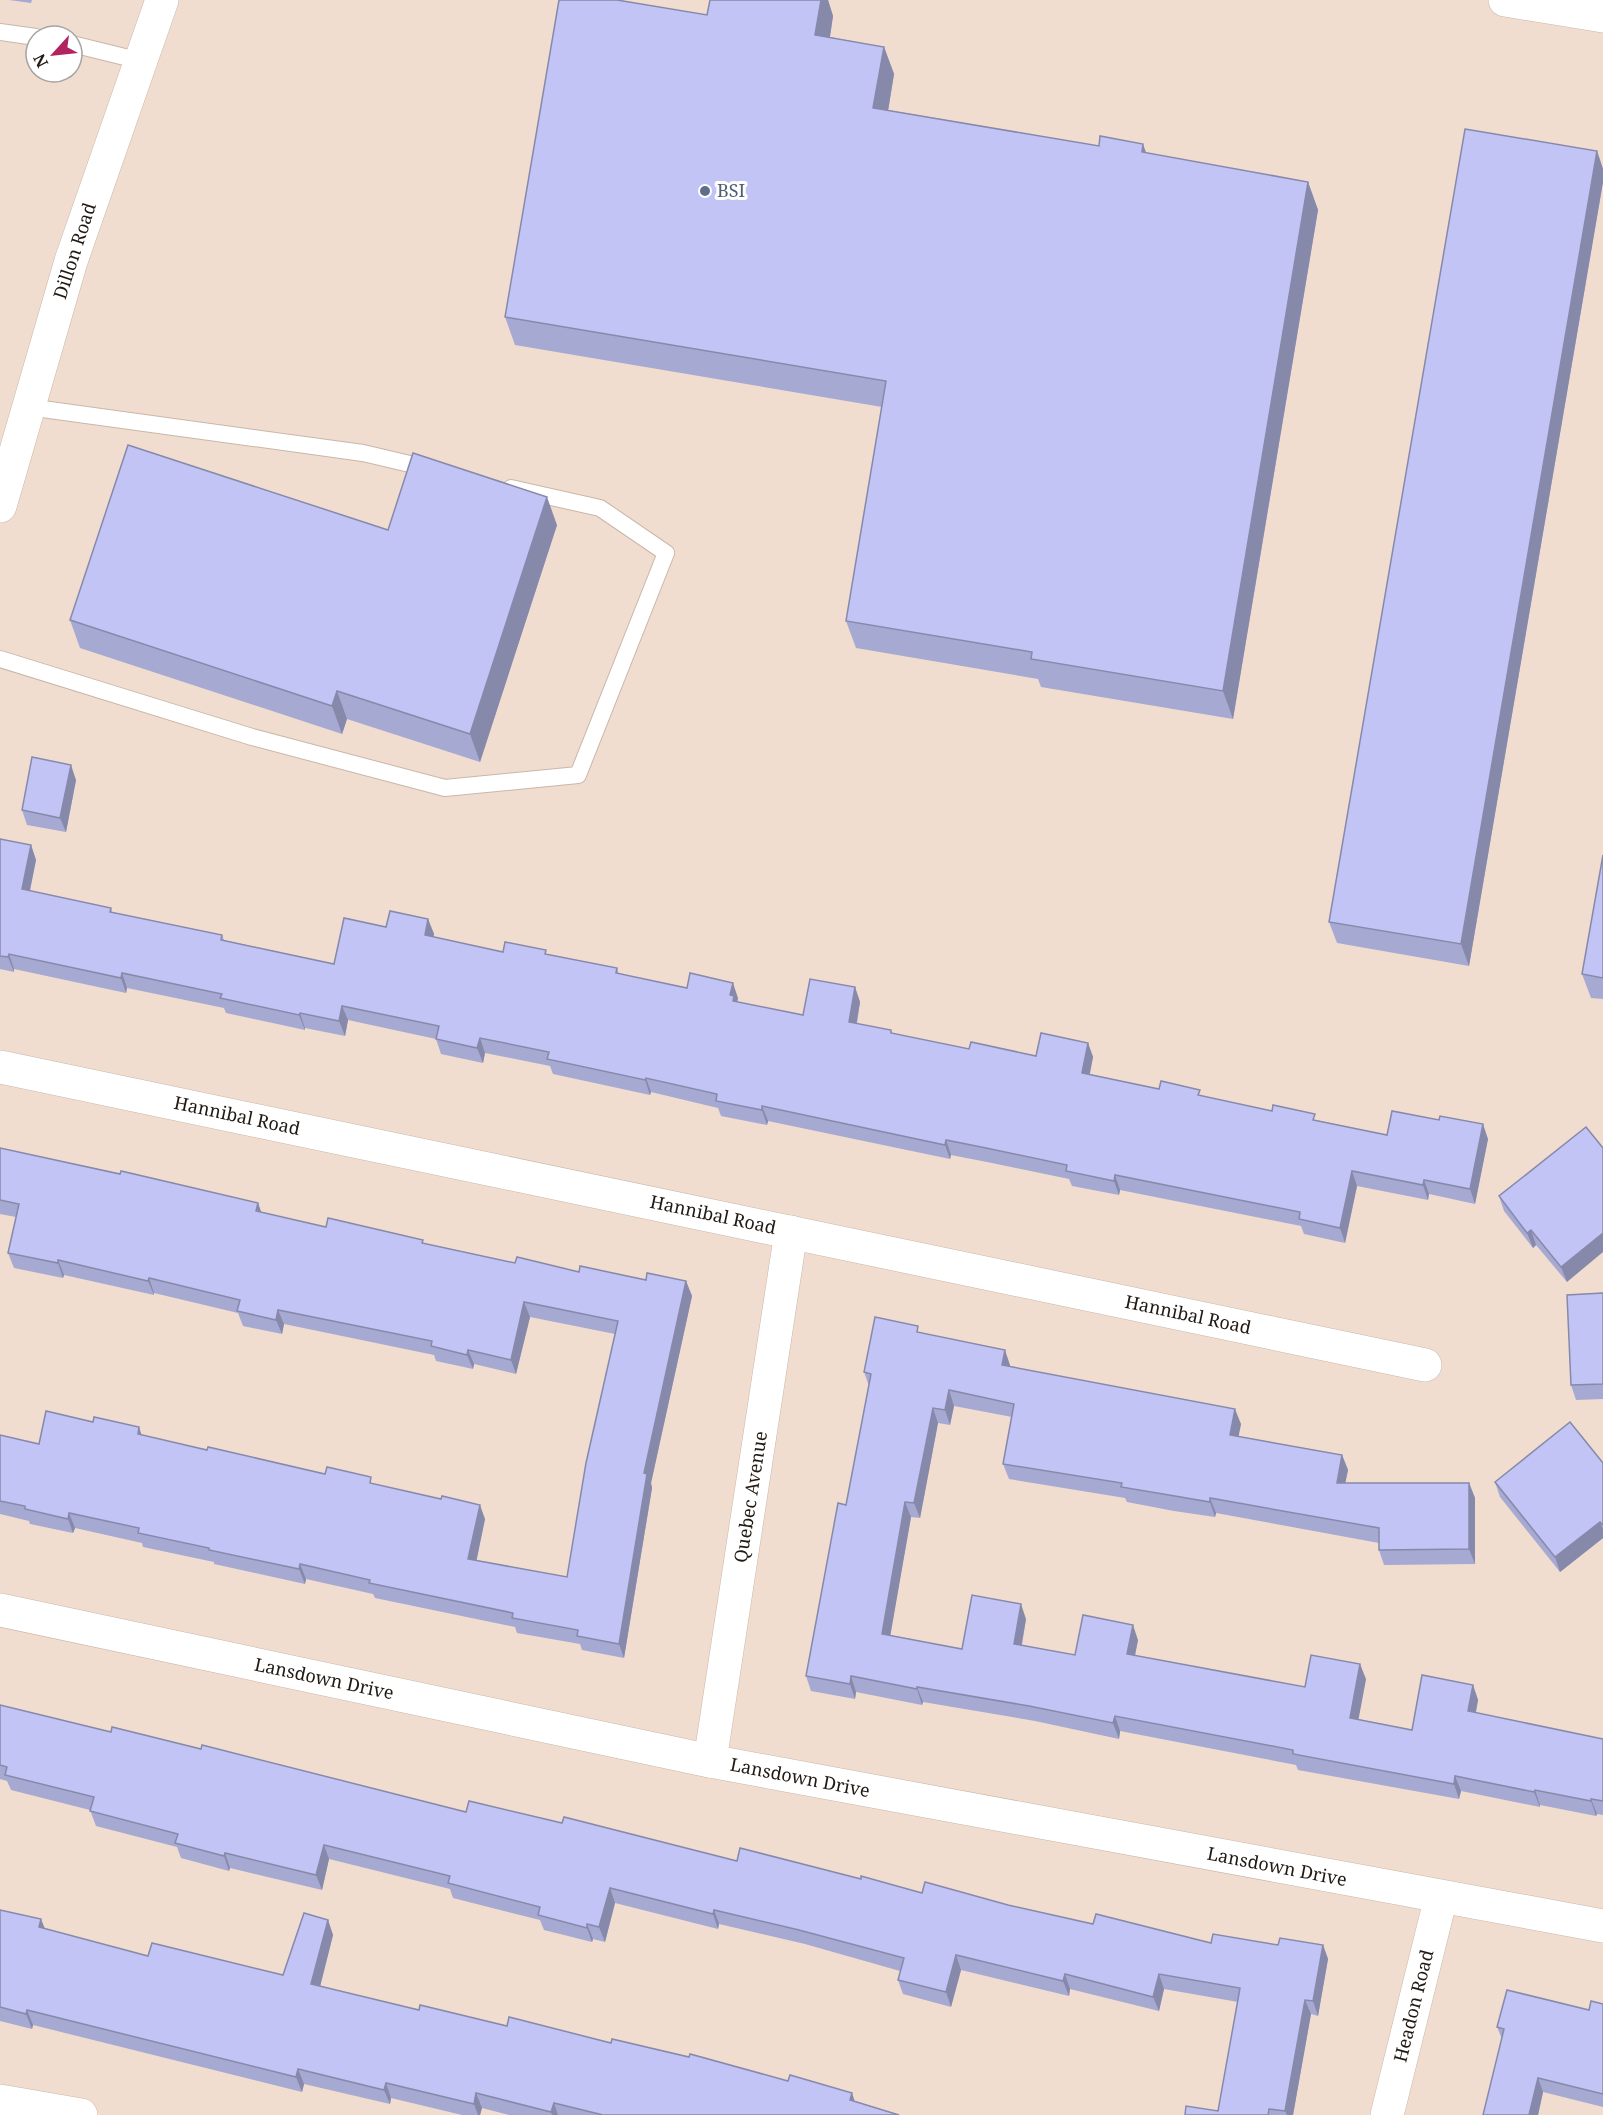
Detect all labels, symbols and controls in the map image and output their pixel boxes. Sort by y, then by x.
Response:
north arrow [24,24,84,84]
text: N [28,50,53,71]
place label: BSI [717,178,745,202]
marker: BSI [698,184,712,198]
street label: Dillon Road [47,199,101,302]
street label: Hannibal Road [172,1090,302,1140]
street label: Hannibal Road [648,1189,778,1239]
street label: Hannibal Road [1123,1289,1253,1339]
street label: Quebec Avenue [728,1429,772,1564]
street label: Lansdown Drive [252,1652,396,1704]
street label: Lansdown Drive [728,1752,872,1802]
street label: Lansdown Drive [1205,1841,1349,1891]
street label: Headon Road [1387,1947,1439,2065]

